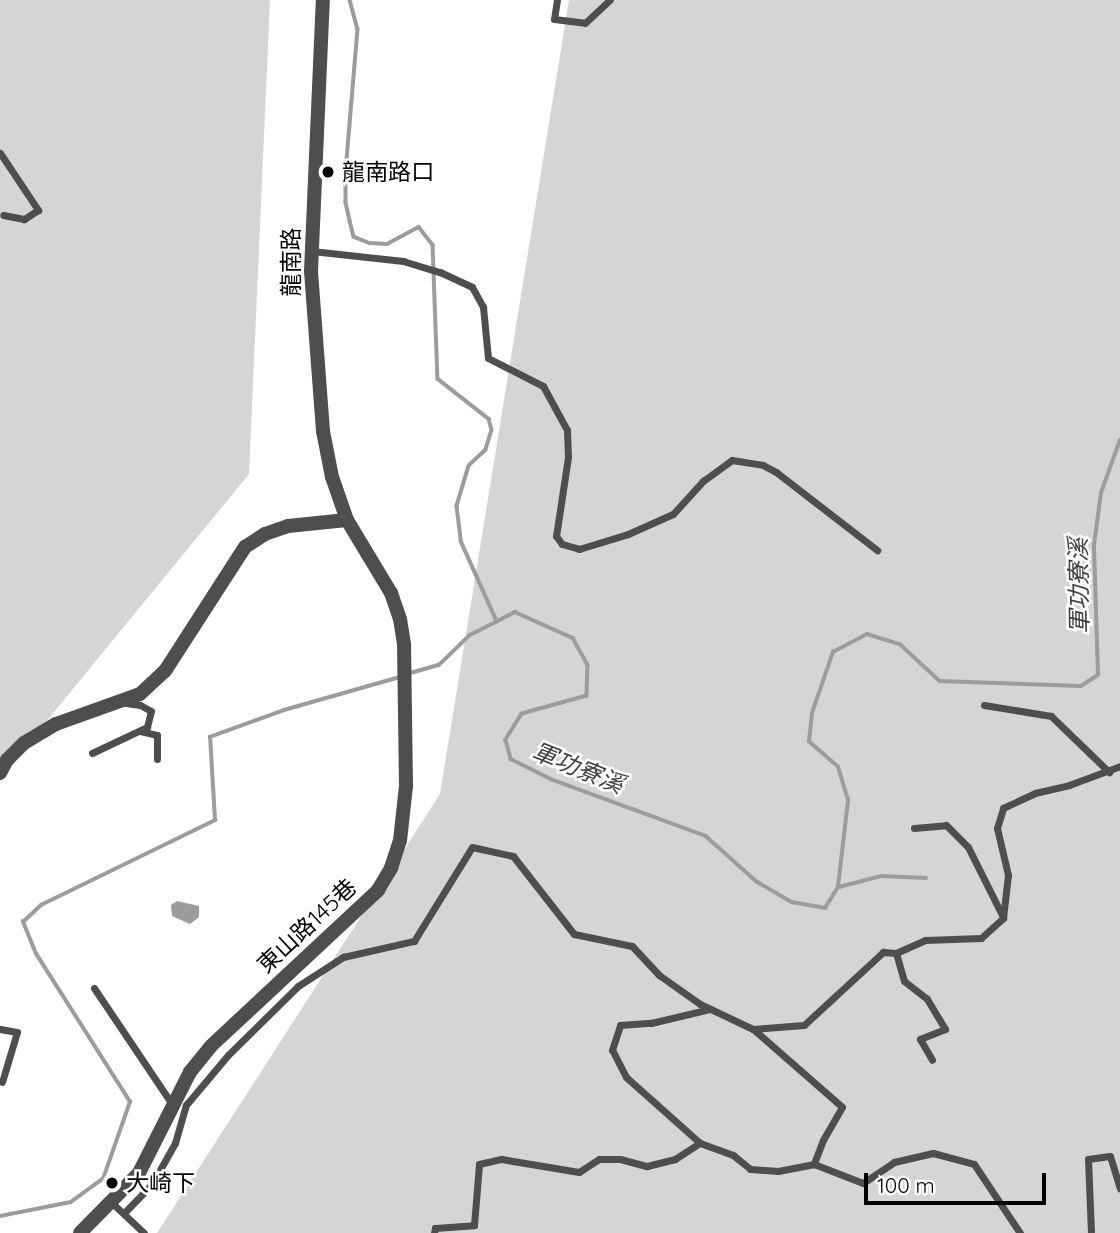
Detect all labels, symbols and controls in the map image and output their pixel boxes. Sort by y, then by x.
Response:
place label: 龍南路口 [342,158,434,186]
marker: 龍南路口 [320,164,336,180]
street label: 龍南路 [277,228,305,296]
water label: 軍功寮溪 [1064,538,1094,634]
water label: 軍功寮溪 [528,737,628,799]
street label: 東山路145巷 [252,873,362,979]
scale bar [868,1160,1050,1204]
place label: 大崎下 [126,1169,195,1197]
text: 100 m [877,1172,935,1198]
marker: 大崎下 [104,1175,120,1191]

